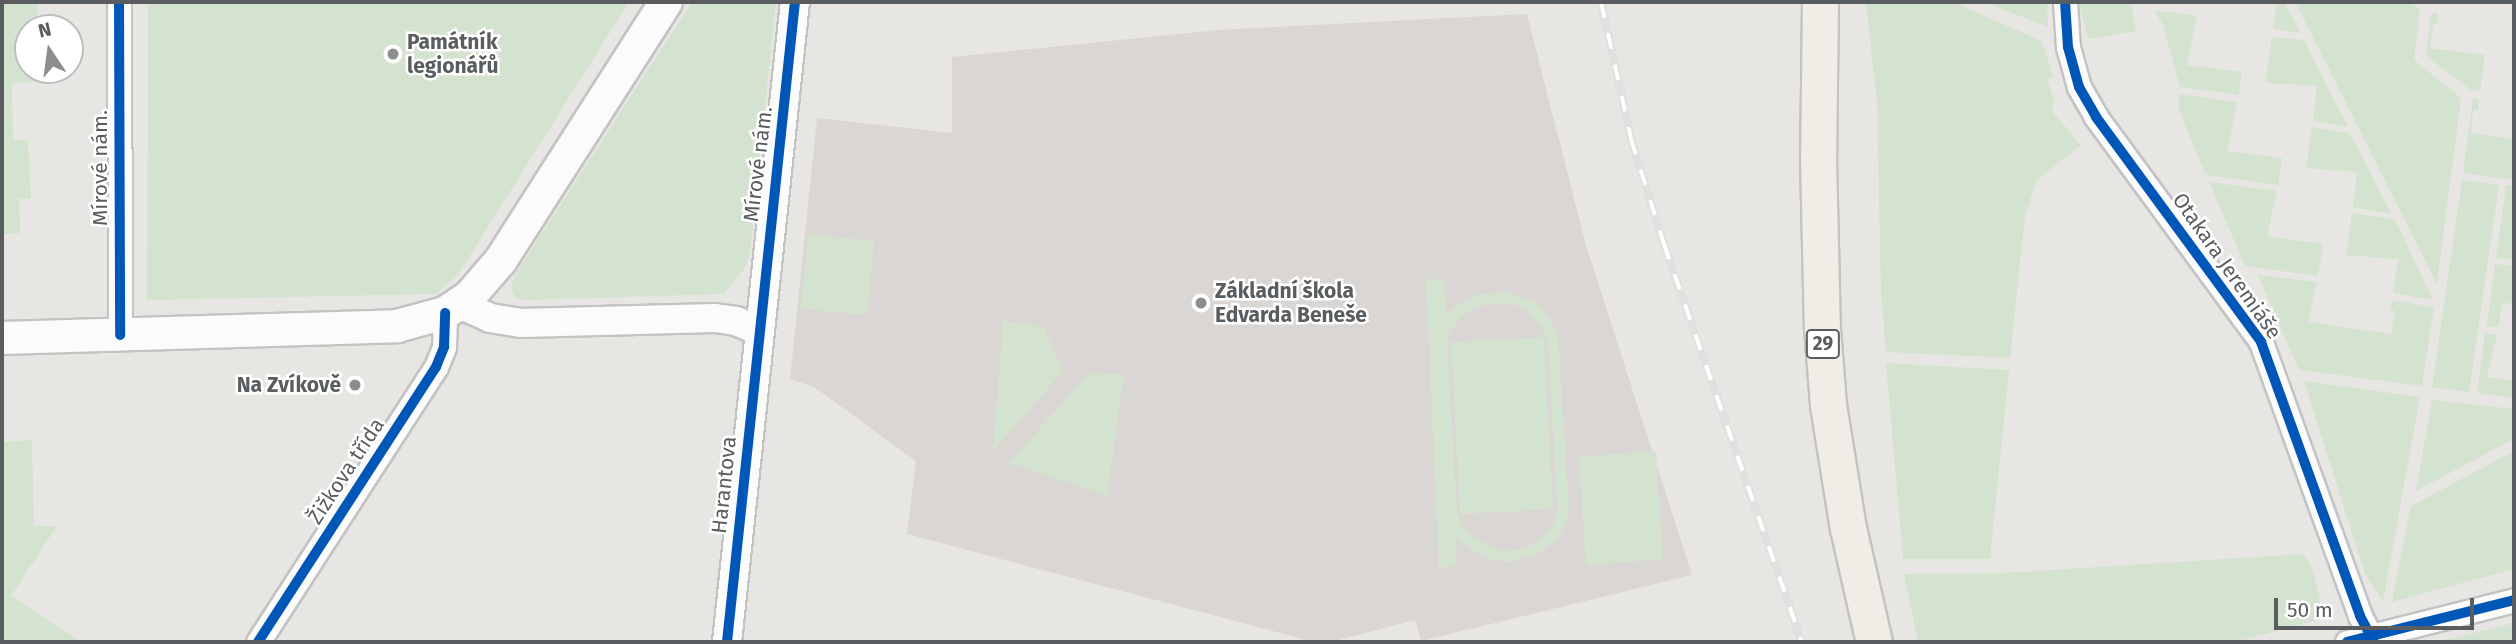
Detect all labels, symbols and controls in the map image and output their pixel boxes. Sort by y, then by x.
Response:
north arrow [14,14,84,84]
text: N [36,17,53,43]
place label: Památník legionářů [407,29,499,79]
marker: Památník legionářů [385,46,401,62]
street label: Mírové nám. [738,105,778,223]
street label: Mírové nám. [87,110,113,226]
street label: Otakara Jeremiáše [2167,188,2287,344]
place label: Základní škola Edvarda Beneše [1215,278,1367,328]
marker: Základní škola Edvarda Beneše [1193,295,1209,311]
road number: 29 [1806,328,1840,360]
place label: Na Zvíkově [237,372,341,398]
marker: Na Zvíkově [347,377,363,393]
street label: Žižkova třída [302,413,390,529]
street label: Harantova [706,435,742,535]
scale bar [2278,584,2478,628]
text: 50 m [2287,597,2333,623]

